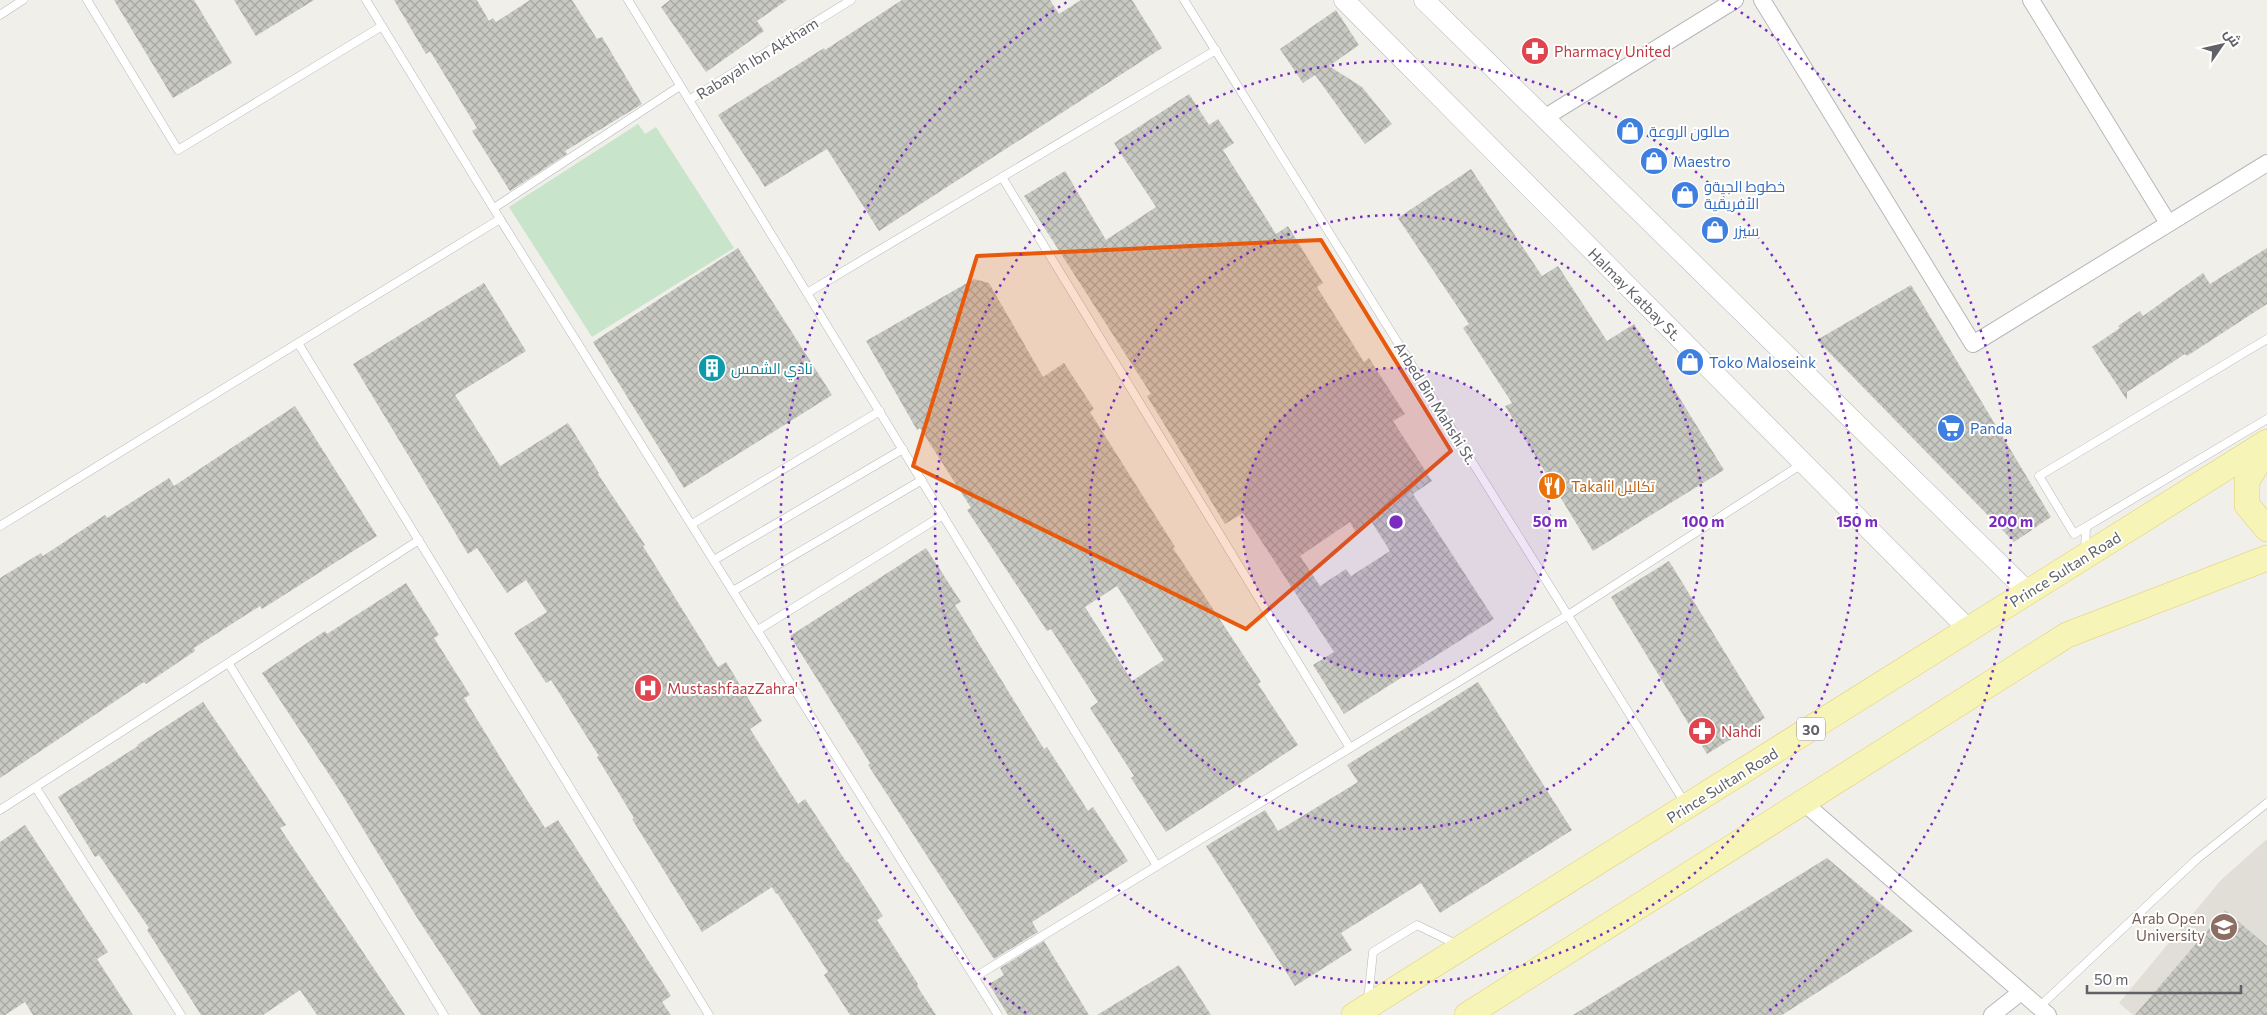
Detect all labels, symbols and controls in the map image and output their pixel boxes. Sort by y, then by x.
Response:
street label: Rabayah Ibn Aktham [693,13,821,103]
north arrow [2197,20,2247,70]
text: ش [2220,25,2245,50]
pharmacy icon: Pharmacy United [1520,36,1550,66]
place label: Pharmacy United [1554,42,1671,60]
shop icon: صالون الروعة [1615,116,1645,146]
place label: صالون الروعة [1649,122,1730,142]
shop icon: Maestro [1639,146,1669,176]
place label: Maestro [1673,152,1731,170]
place label: خطوط الجيةو الأفريقية [1704,177,1785,213]
shop icon: خطوط الجيةو الأفريقية [1670,180,1700,210]
shop icon: سيزر [1700,215,1730,245]
place label: سيزر [1733,221,1759,240]
street label: Halmay Katbay St. [1585,244,1685,344]
street label: Arbed Bin Mahshi St. [1391,339,1481,467]
shop icon: Toko Maloseink [1675,347,1705,377]
building icon: نادي الشمس [697,353,727,383]
place label: Toko Maloseink [1709,353,1816,371]
place label: نادي الشمس [731,359,813,381]
supermarket icon: Panda [1936,413,1966,443]
place label: Panda [1970,419,2012,437]
restaurant icon: Takalil تكاليل [1537,471,1567,501]
place label: Takalil تكاليل [1571,477,1655,497]
text: 50 m [1533,512,1567,530]
text: 100 m [1682,512,1724,530]
text: 150 m [1836,512,1878,530]
text: 200 m [1989,512,2033,530]
centre of rings [1387,513,1405,531]
street label: Prince Sultan Road [2006,528,2124,610]
hospital icon: MustashfaazZahra' [633,673,663,703]
place label: MustashfaazZahra' [667,679,798,697]
pharmacy icon: Nahdi [1687,716,1717,746]
road number: 30 [1797,718,1825,741]
place label: Nahdi [1721,722,1761,740]
street label: Prince Sultan Road [1663,744,1781,826]
place label: Arab Open University [2132,909,2205,944]
school or university icon: Arab Open University [2209,912,2239,942]
scale bar [2087,962,2241,994]
text: 50 m [2094,970,2128,988]

